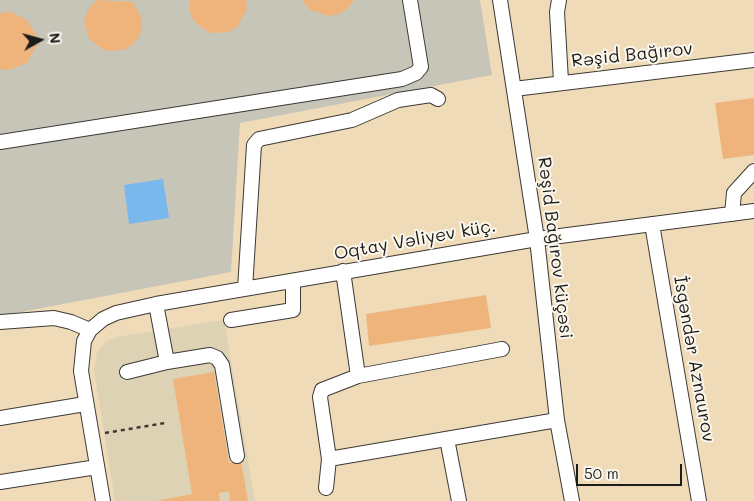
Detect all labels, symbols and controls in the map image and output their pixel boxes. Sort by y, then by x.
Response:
north arrow [15,15,65,65]
text: N [45,32,65,45]
street label: Rəşid Bağırov [570,38,694,72]
street label: Rəşid Bağırov küçəsi [533,156,577,340]
street label: Oqtay Vəliyev küç. [332,215,498,265]
street label: İsgəndər Aznaurov [669,274,719,444]
scale bar [579,454,685,486]
text: 50 m [584,463,619,483]

